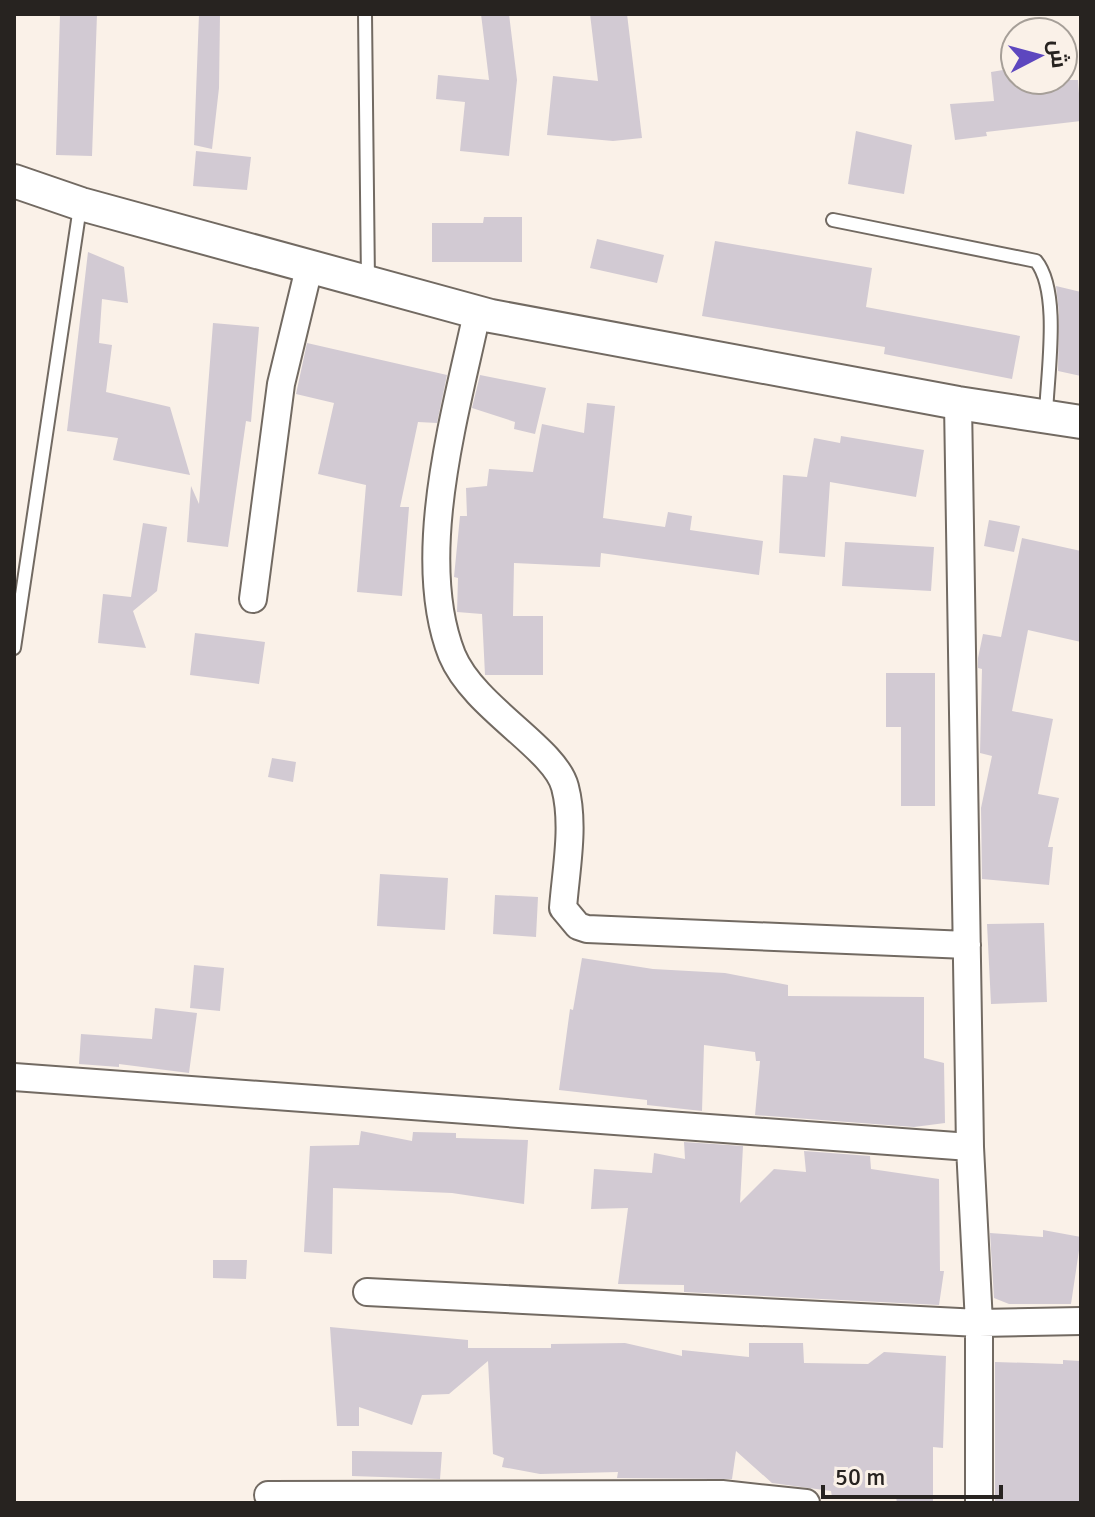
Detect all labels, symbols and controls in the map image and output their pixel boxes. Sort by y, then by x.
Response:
north arrow [999,16,1079,96]
text: ش [1043,39,1073,69]
scale bar [823,1449,1001,1499]
text: 50 m [835,1462,885,1492]

